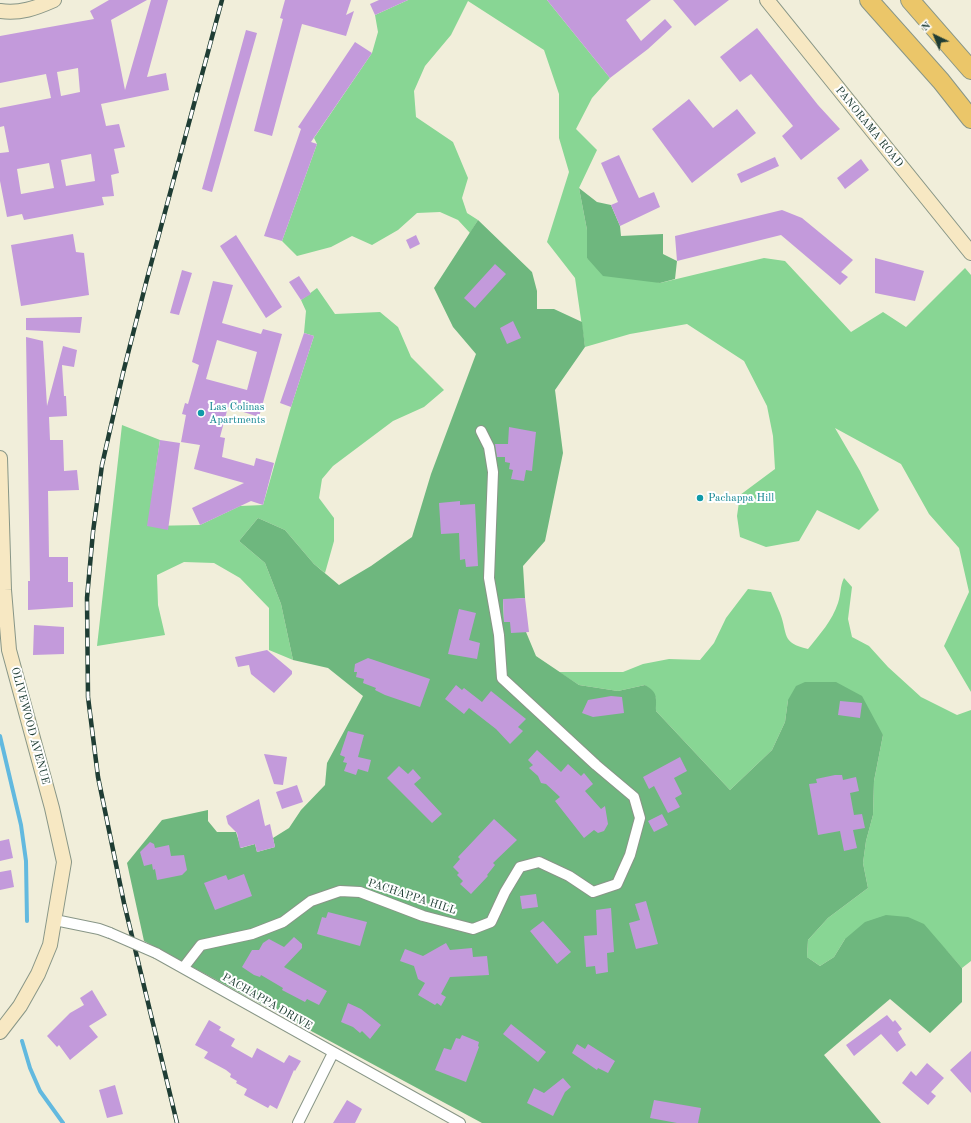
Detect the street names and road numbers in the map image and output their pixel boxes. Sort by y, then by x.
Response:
street label: PANORAMA ROAD [832,84,906,170]
street label: OLIVEWOOD AVENUE [8,666,52,786]
street label: PACHAPPA HILL [366,876,458,918]
street label: PACHAPPA DRIVE [220,971,314,1033]

